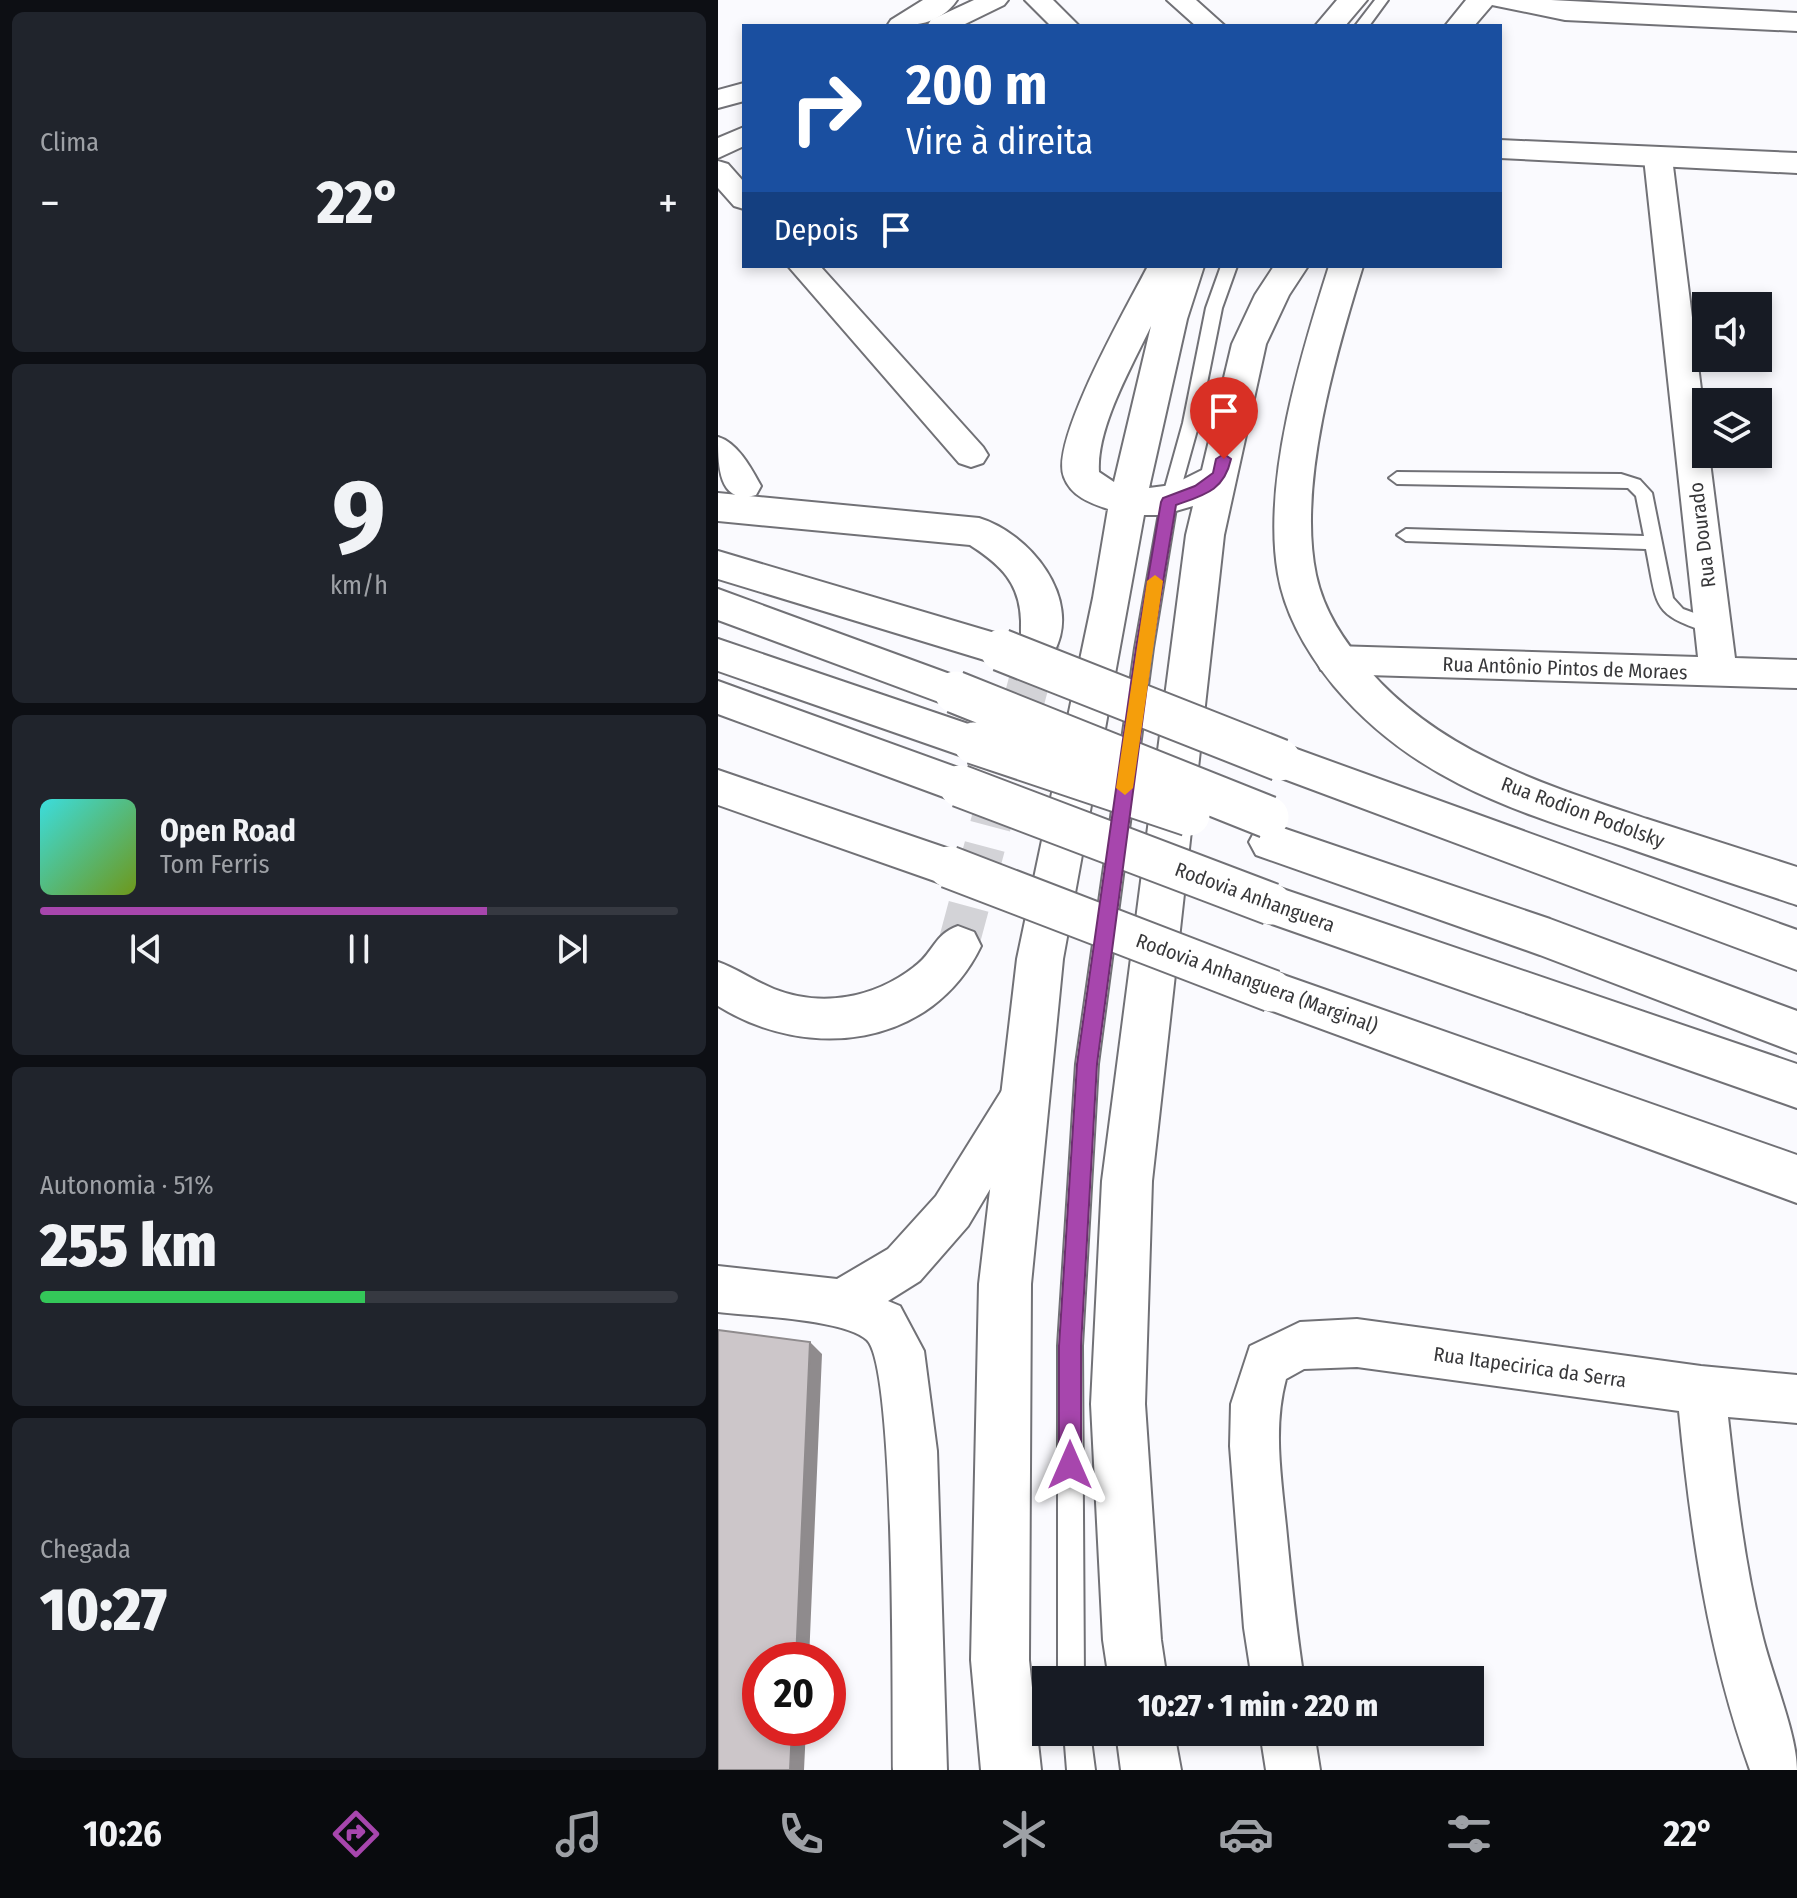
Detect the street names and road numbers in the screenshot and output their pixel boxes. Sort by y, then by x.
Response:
street label: Rua Dourado [1684,481,1720,589]
street label: Rua Antônio Pintos de Moraes [1442,652,1688,684]
street label: Rua Rodion Podolsky [1498,771,1668,853]
street label: Rodovia Anhanguera [1172,857,1338,937]
street label: Rodovia Anhanguera (Marginal) [1133,928,1381,1038]
street label: Rua Itapecirica da Serra [1432,1342,1628,1392]

